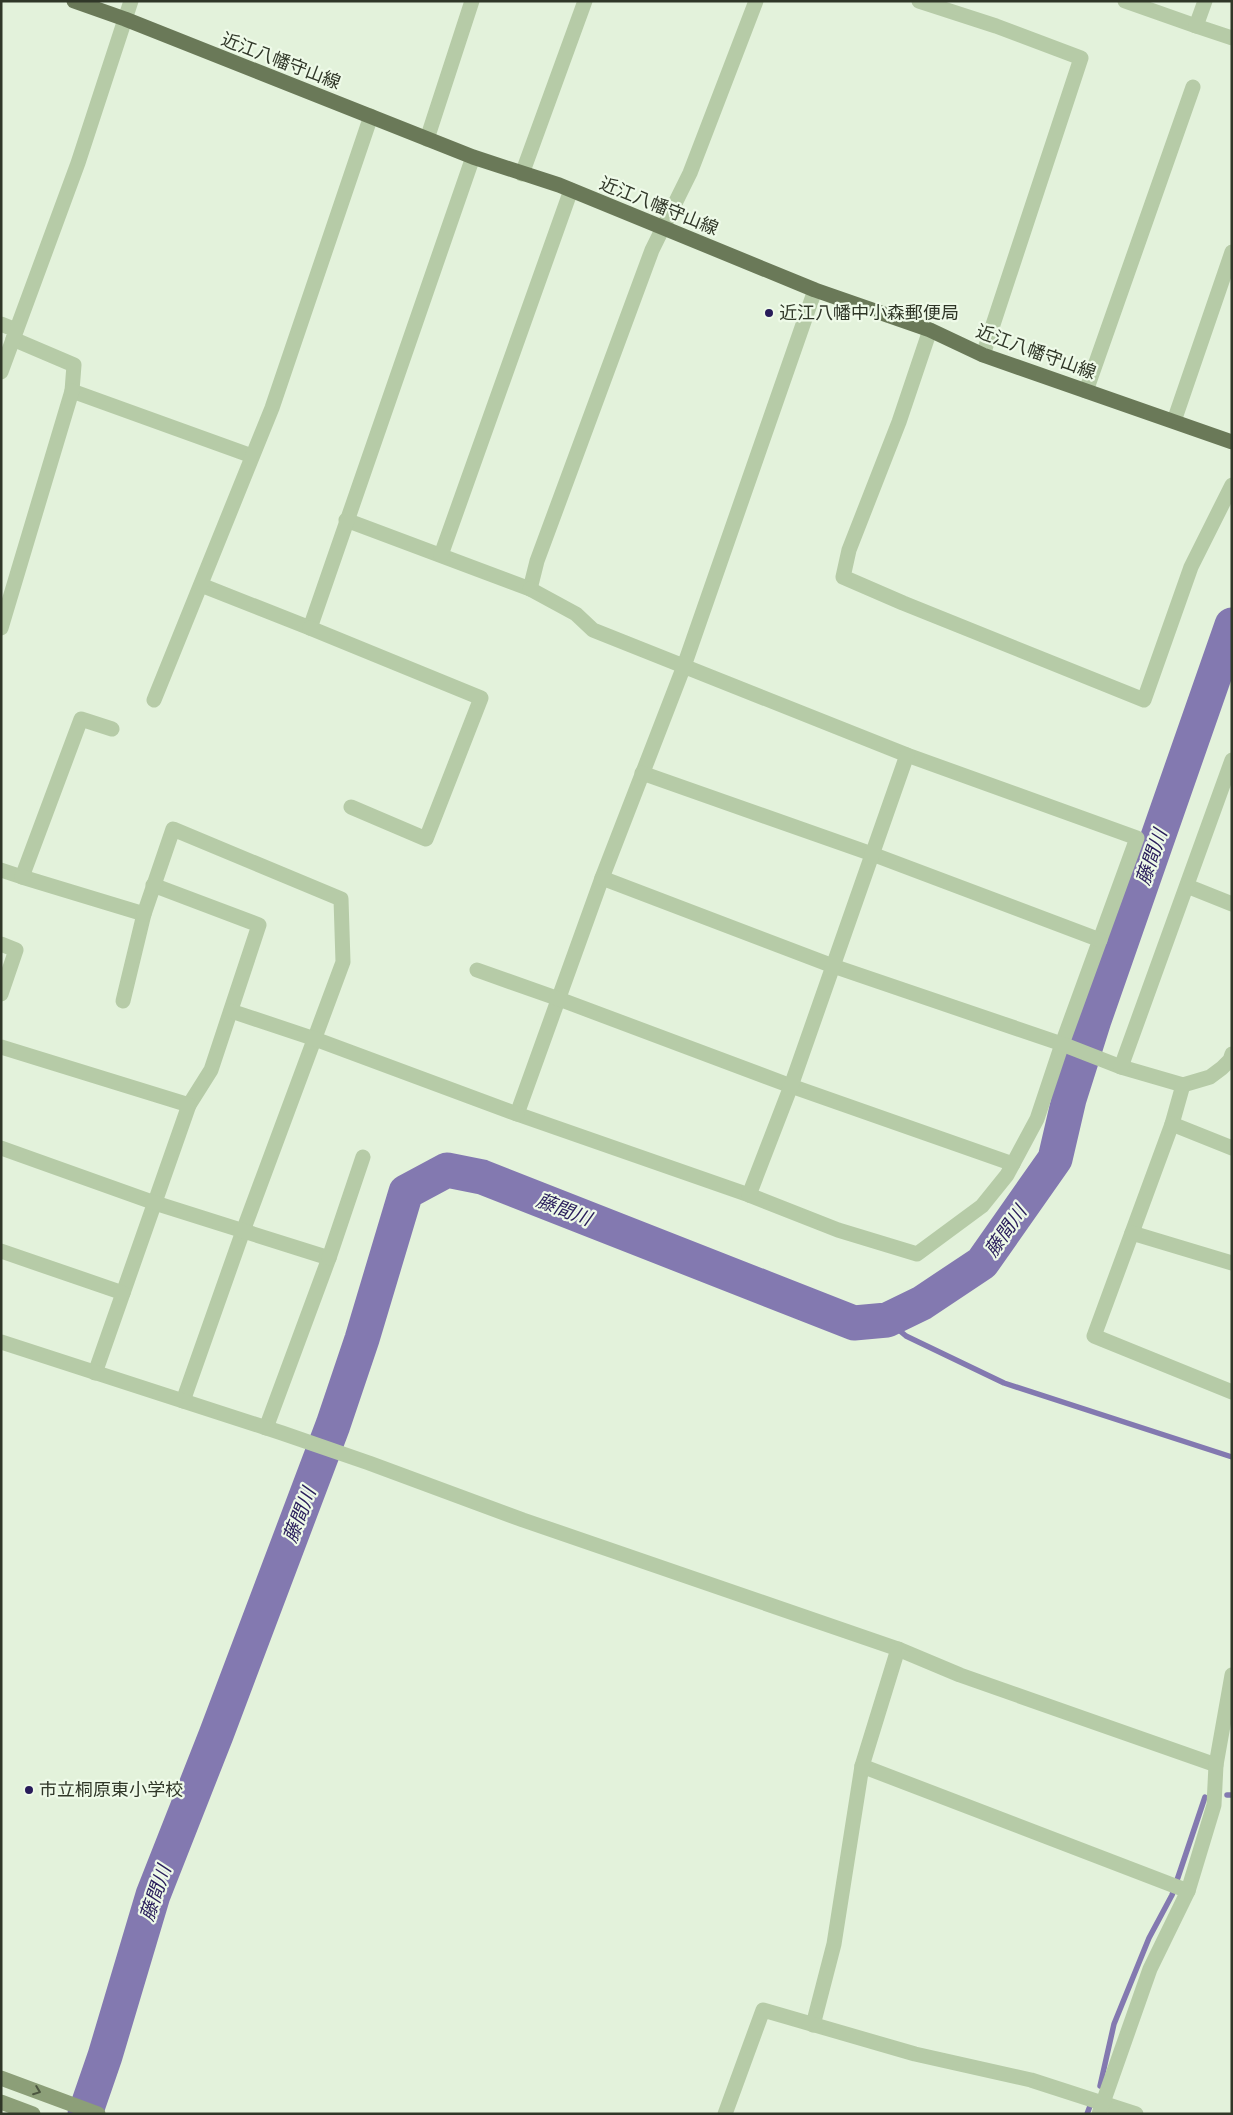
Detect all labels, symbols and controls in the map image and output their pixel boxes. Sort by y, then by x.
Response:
street label: 近江八幡守山線 [219,28,344,93]
street label: 近江八幡守山線 [597,172,722,239]
place label: 近江八幡中小森郵便局 [779,302,959,323]
marker: 近江八幡中小森郵便局 [763,307,775,319]
street label: 近江八幡守山線 [973,320,1099,383]
water label: 藤間川 [1131,825,1171,888]
water label: 藤間川 [533,1189,596,1230]
water label: 藤間川 [980,1200,1032,1261]
water label: 藤間川 [279,1483,320,1546]
place label: 市立桐原東小学校 [39,1779,183,1800]
marker: 市立桐原東小学校 [23,1784,35,1796]
water label: 藤間川 [135,1861,175,1924]
one-way arrow [32,2085,41,2095]

